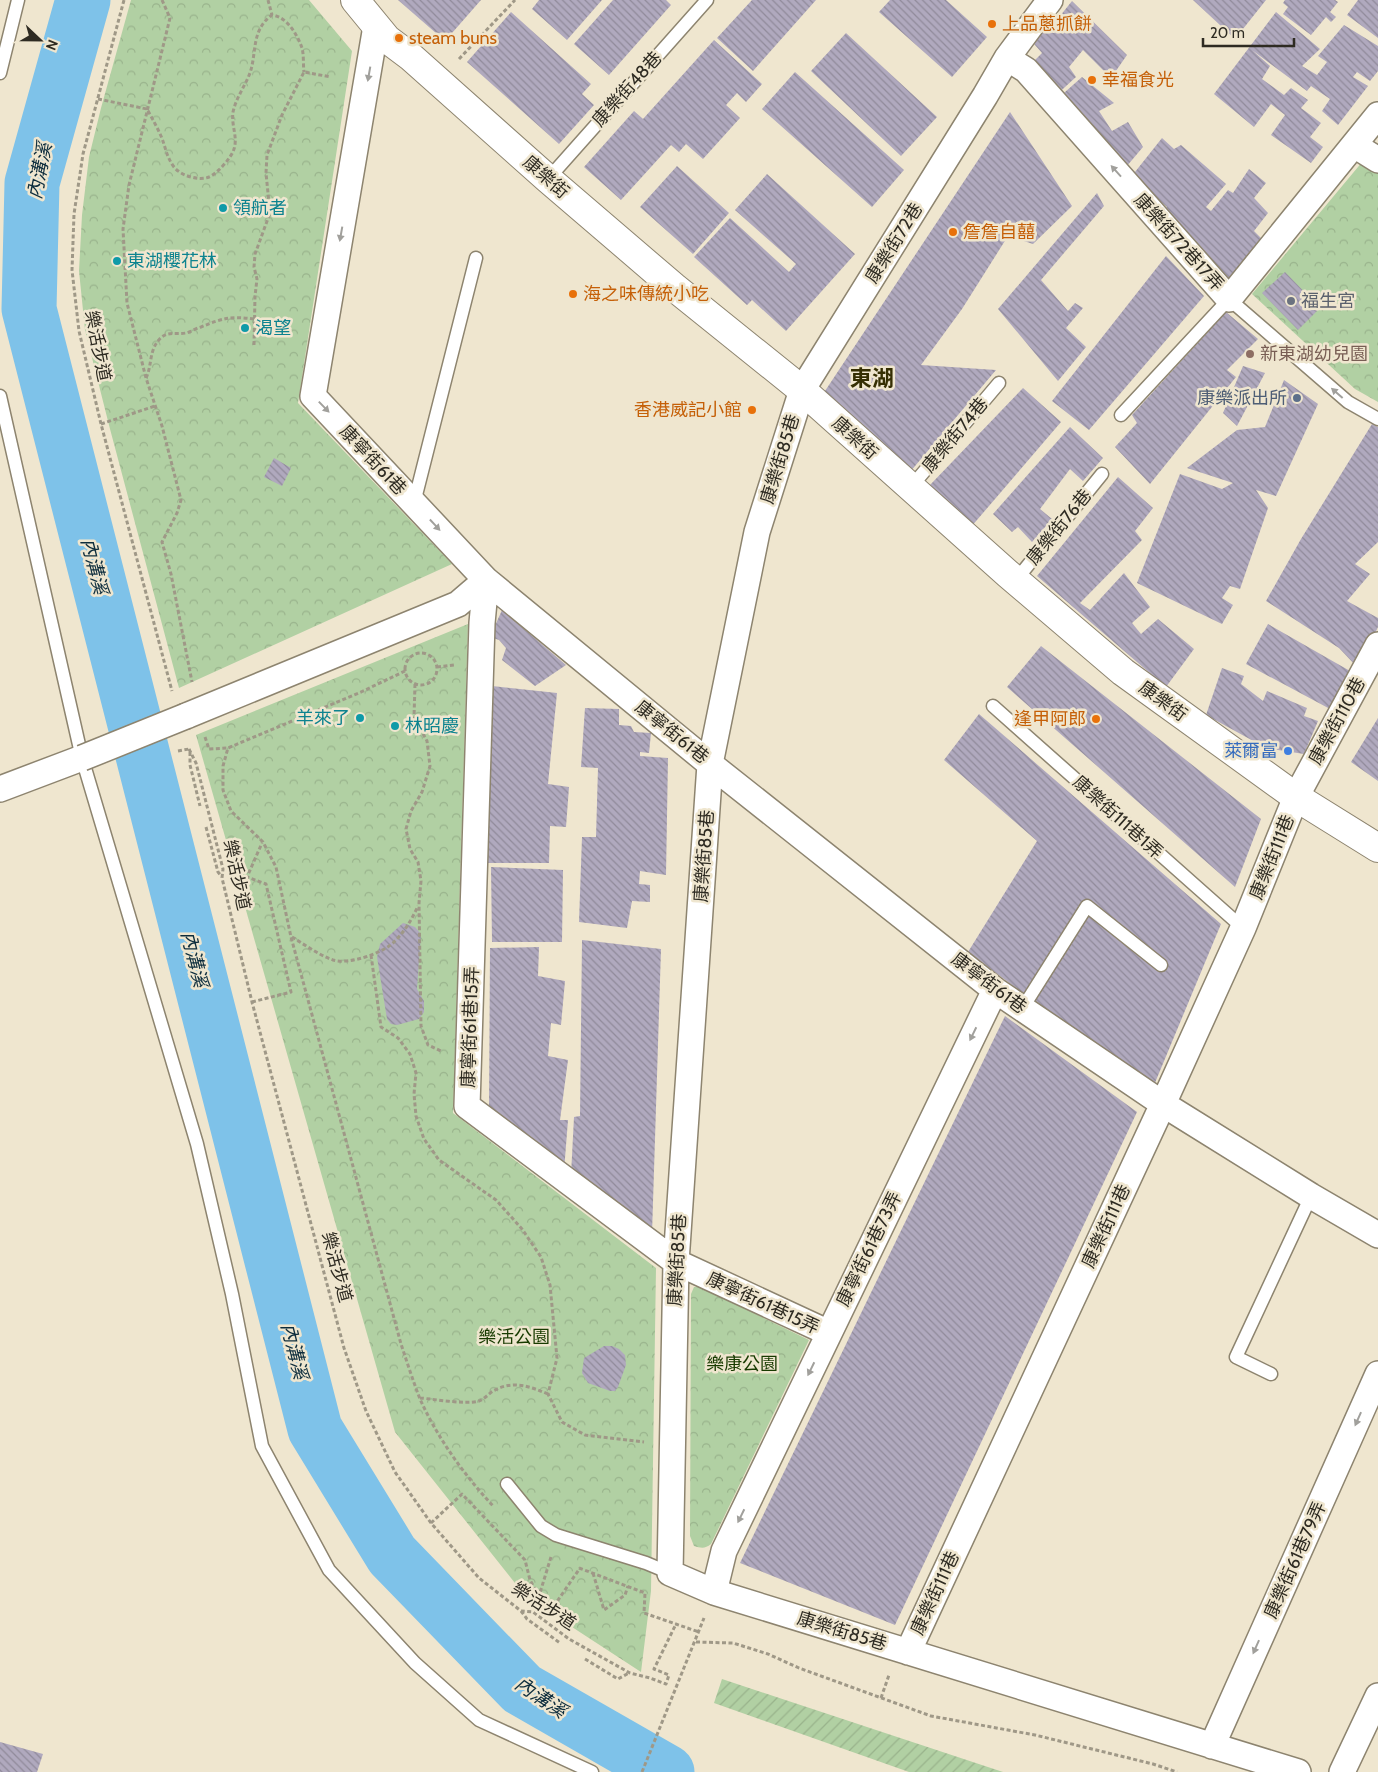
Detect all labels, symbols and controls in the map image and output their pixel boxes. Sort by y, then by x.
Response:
place label: 上品蔥抓餅 [1002,13,1092,35]
north arrow [15,15,65,65]
scale bar [1203,15,1294,47]
marker: 上品蔥抓餅 [986,18,998,30]
text: 20 m [1210,24,1245,42]
place label: steam buns [409,27,497,49]
marker: steam buns [393,32,405,44]
text: N [42,37,62,53]
street label: 康樂街48巷 [588,47,666,131]
one-way arrow [364,66,372,82]
place label: 幸福食光 [1102,69,1174,91]
marker: 幸福食光 [1086,74,1098,86]
water label: 內溝溪 [23,138,57,201]
street label: 康樂街 [518,151,574,203]
one-way arrow [1110,164,1121,177]
street label: 康樂街72巷17弄 [1130,189,1228,295]
place label: 領航者 [233,197,287,219]
street label: 康樂街72巷 [861,199,927,287]
marker: 領航者 [217,202,229,214]
place label: 詹詹自囍 [963,221,1035,243]
one-way arrow [337,226,345,242]
marker: 詹詹自囍 [947,226,959,238]
place label: 東湖櫻花林 [127,250,217,272]
marker: 東湖櫻花林 [111,255,123,267]
place label: 海之味傳統小吃 [583,283,709,305]
marker: 海之味傳統小吃 [567,288,579,300]
place label: 福生宮 [1301,290,1355,312]
marker: 福生宮 [1285,295,1297,307]
street label: 樂活步道 [80,309,116,383]
place label: 渴望 [255,317,291,339]
marker: 渴望 [239,322,251,334]
place label: 新東湖幼兒園 [1260,343,1368,365]
marker: 新東湖幼兒園 [1244,348,1256,360]
district label: 東湖 [850,365,894,392]
place label: 康樂派出所 [1197,387,1287,409]
one-way arrow [1332,387,1344,399]
marker: 康樂派出所 [1291,392,1303,404]
street label: 康樂街74巷 [917,393,993,477]
place label: 香港威記小館 [634,399,742,421]
one-way arrow [318,401,330,413]
marker: 香港威記小館 [746,404,758,416]
street label: 康樂街85巷 [756,411,804,507]
street label: 康樂街 [828,412,882,464]
street label: 康寧街61巷 [335,420,411,500]
street label: 康樂街76巷 [1022,485,1096,569]
one-way arrow [429,519,441,531]
water label: 內溝溪 [76,536,113,599]
street label: 康樂街110巷 [1304,674,1370,768]
street label: 康樂街 [1135,676,1191,726]
street label: 康寧街61巷 [631,696,713,768]
place label: 羊來了 [296,707,350,729]
place label: 逢甲阿郎 [1014,708,1086,730]
marker: 羊來了 [354,712,366,724]
marker: 逢甲阿郎 [1090,713,1102,725]
place label: 林昭慶 [405,715,459,737]
marker: 林昭慶 [389,720,401,732]
place label: 萊爾富 [1224,740,1278,762]
marker: 萊爾富 [1282,745,1294,757]
street label: 康樂街111巷1弄 [1068,771,1168,863]
street label: 康樂街85巷 [690,809,718,903]
street label: 康樂街111巷 [1245,811,1299,903]
street label: 樂活步道 [219,837,255,913]
water label: 內溝溪 [176,929,213,992]
street label: 康寧街61巷 [947,948,1031,1018]
street label: 康寧街61巷15弄 [457,966,483,1088]
one-way arrow [969,1027,977,1041]
street label: 康樂街111巷 [1077,1181,1135,1271]
street label: 康寧街61巷73弄 [832,1188,906,1310]
street label: 康樂街85巷 [664,1213,690,1307]
street label: 樂活步道 [317,1229,357,1305]
street label: 康寧街61巷15弄 [703,1267,823,1339]
water label: 內溝溪 [276,1321,313,1384]
park label: 樂活公園 [478,1326,550,1348]
park label: 樂康公園 [706,1353,778,1375]
one-way arrow [807,1362,815,1376]
one-way arrow [1354,1412,1362,1426]
street label: 康樂街61巷79弄 [1259,1498,1331,1622]
one-way arrow [737,1509,745,1523]
street label: 康樂街111巷 [906,1548,964,1638]
street label: 樂活步道 [508,1577,580,1635]
street label: 康樂街85巷 [794,1607,890,1655]
one-way arrow [1252,1640,1260,1654]
water label: 內溝溪 [511,1672,573,1725]

